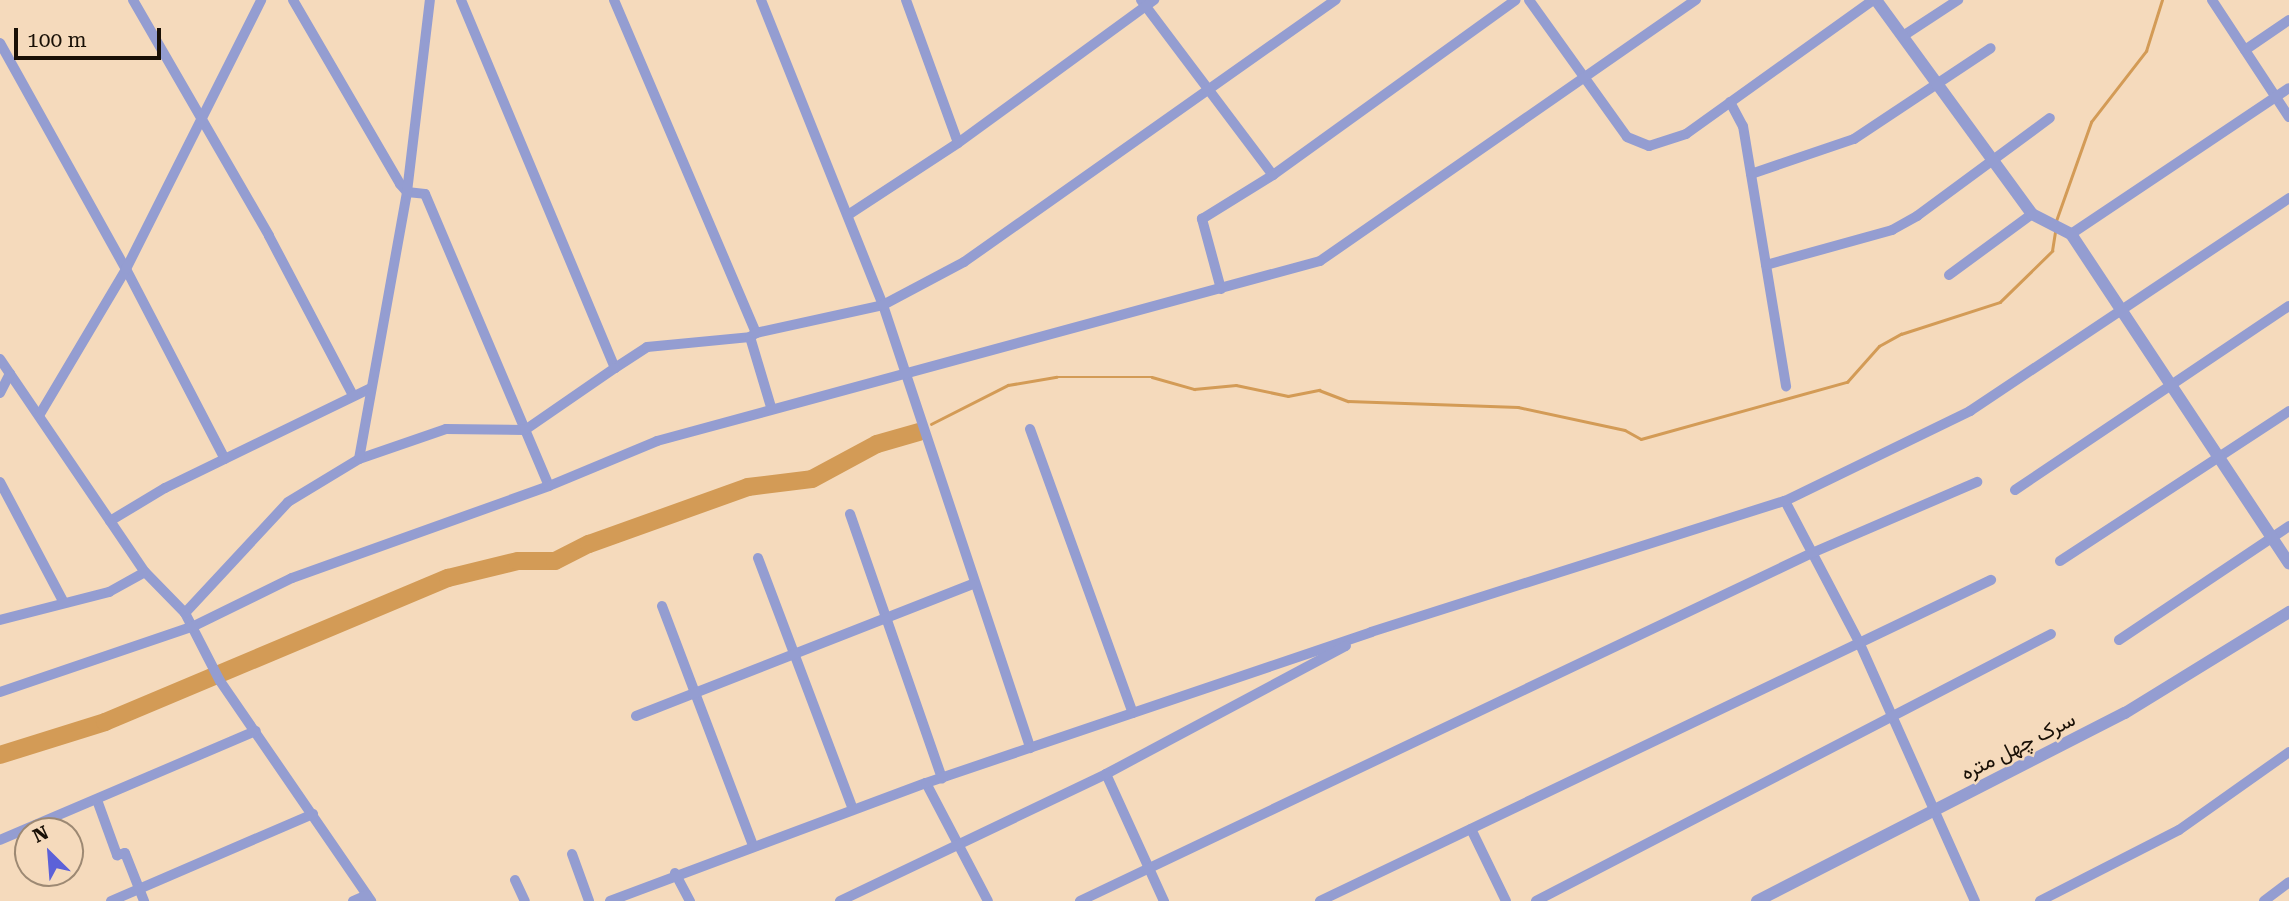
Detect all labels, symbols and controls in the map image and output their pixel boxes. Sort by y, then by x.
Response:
scale bar [18,14,164,58]
text: 100 m [27,28,87,52]
street label: سرک چهل متره [1956,706,2080,786]
north arrow [14,817,84,887]
text: N [29,821,52,848]

